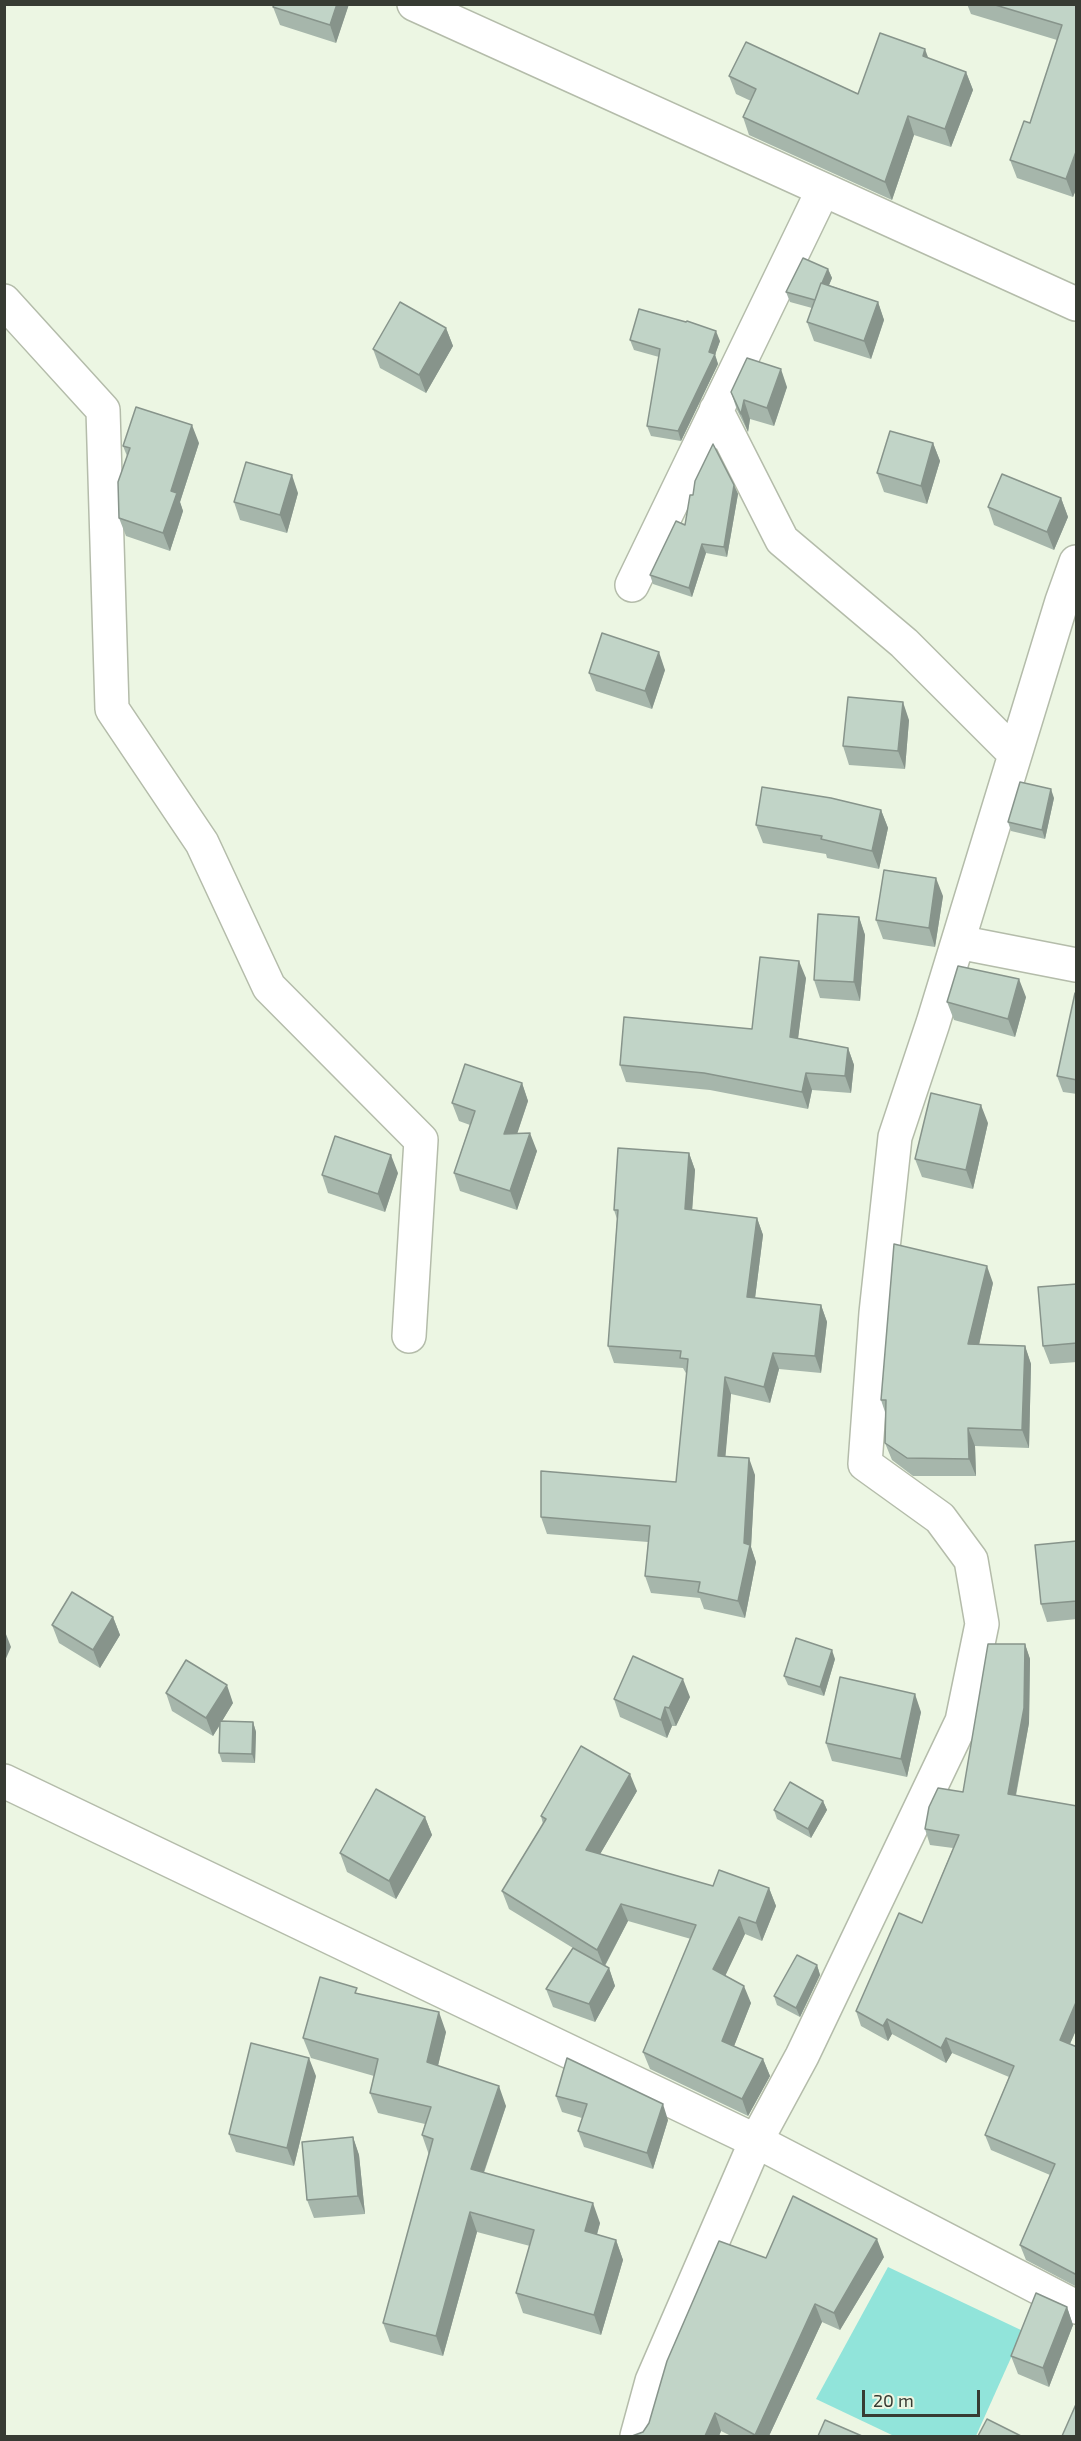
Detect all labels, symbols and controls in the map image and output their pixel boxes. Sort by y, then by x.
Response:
scale bar [865,2378,984,2416]
text: 20 m [873,2389,914,2411]

